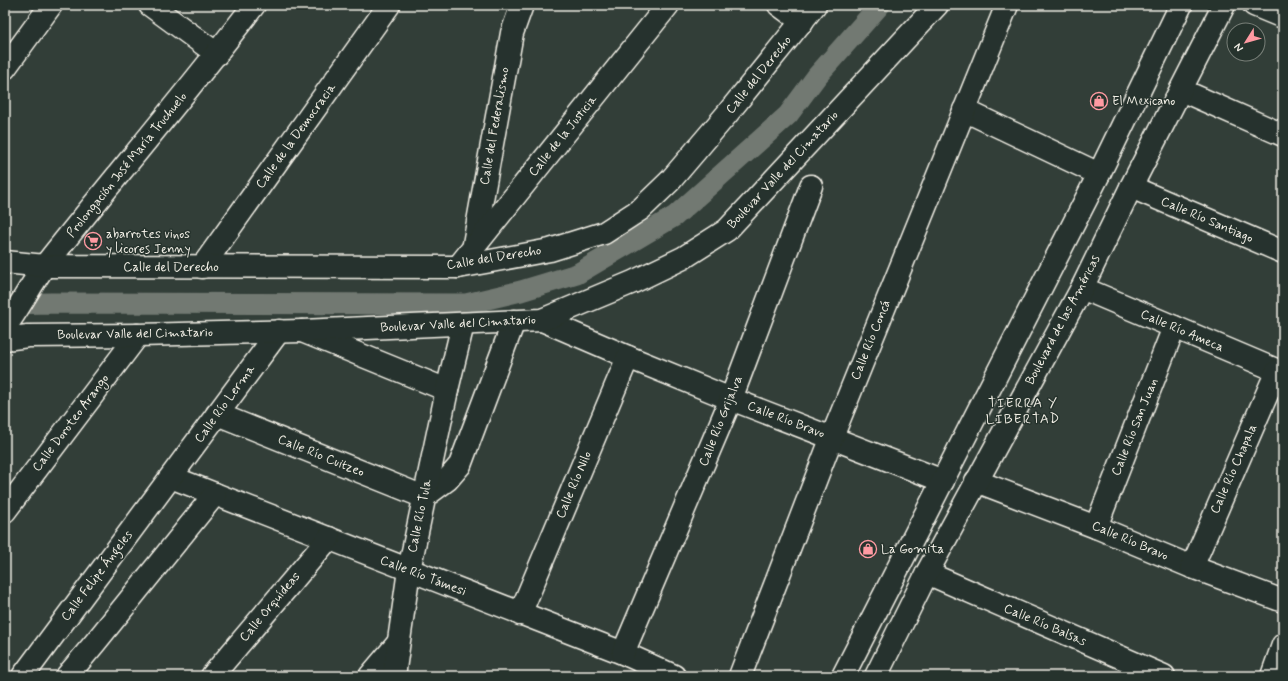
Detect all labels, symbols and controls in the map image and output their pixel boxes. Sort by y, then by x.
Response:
north arrow [1226,22,1266,62]
street label: Calle del Derecho [722,32,796,118]
text: N [1231,40,1247,55]
street label: Calle del Federalismo [476,65,514,186]
street label: Calle de la Democracia [252,80,340,192]
street label: Prolongación José María Truchuelo [63,89,192,242]
shop icon: El Mexicano [1089,91,1109,111]
street label: Calle de la Justicia [525,92,601,180]
place label: El Mexicano [1112,93,1175,110]
street label: Boulevar Valle del Cimatario [724,107,842,233]
street label: Calle Río Santiago [1158,193,1256,247]
place label: abarrotes vinos y licores Jenny [106,226,191,258]
supermarket icon: abarrotes vinos y licores Jenny [83,231,103,251]
street label: Calle del Derecho [445,242,543,274]
street label: Boulevard de las Américas [1022,252,1104,388]
street label: Calle del Derecho [123,259,219,276]
street label: Calle Río Concá [847,297,895,383]
street label: Calle Río Ameca [1138,306,1227,356]
street label: Boulevar Valle del Cimatario [380,311,536,337]
street label: Boulevar Valle del Cimatario [57,324,213,344]
street label: Calle Río Lerma [191,361,259,447]
street label: Calle Doroteo Arango [29,371,114,476]
street label: Calle Río Grijalva [695,373,747,469]
street label: Calle Río San Juan [1108,376,1162,478]
district label: TIERRA Y LIBERTAD [986,394,1060,428]
street label: Calle Río Bravo [745,397,827,443]
street label: Calle Río Chapala [1207,421,1261,516]
street label: Calle Río Cuitzeo [275,431,367,481]
street label: Calle Río Nilo [552,449,596,521]
street label: Calle Río Tula [404,478,436,554]
street label: Calle Río Bravo [1089,517,1171,565]
street label: Calle Felipe Ángeles [57,526,138,626]
shop icon: La Gomita [858,539,878,559]
place label: La Gomita [881,541,945,558]
street label: Calle Río Támesi [377,552,469,600]
street label: Calle Orquídeas [236,568,304,646]
street label: Calle Río Balsas [1001,600,1089,650]

